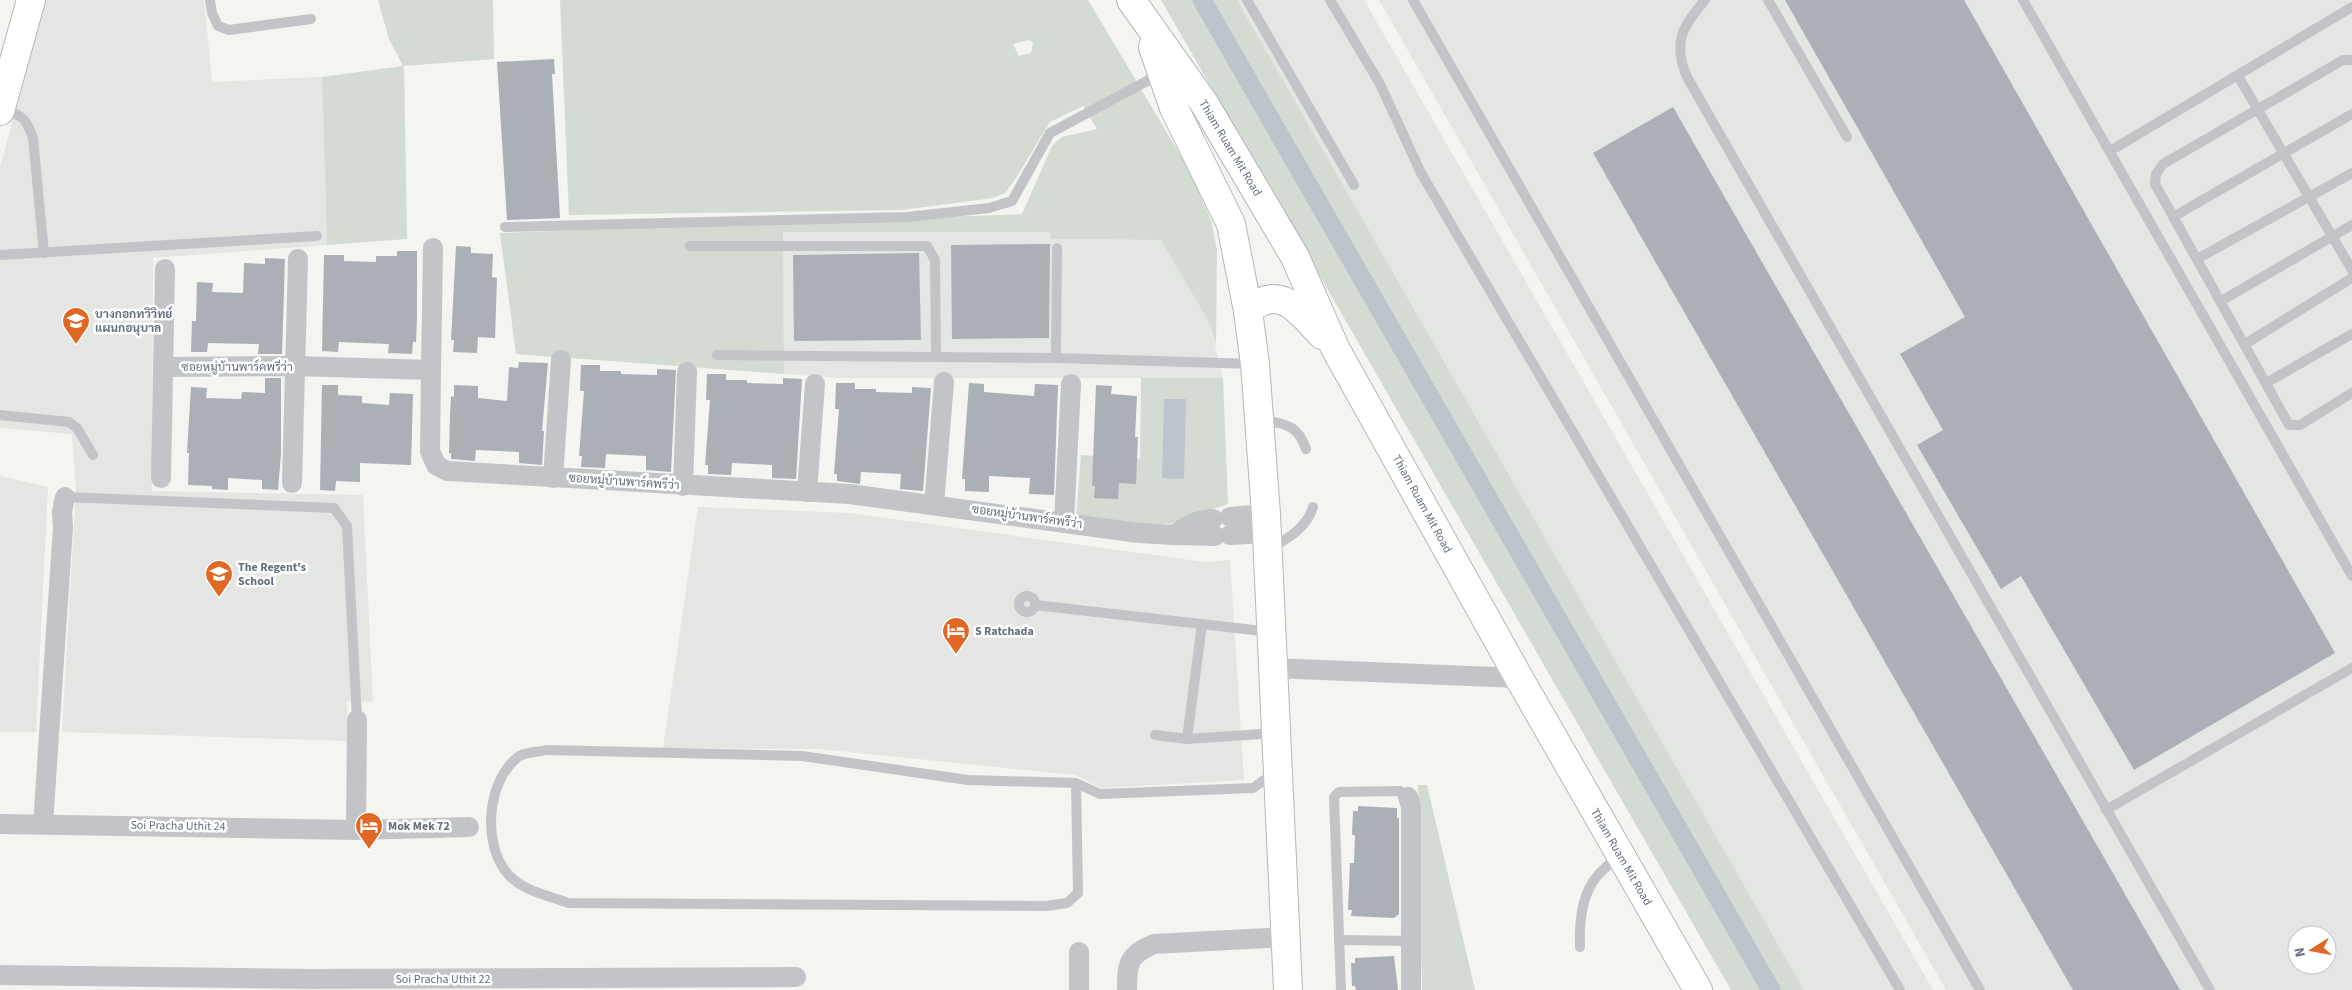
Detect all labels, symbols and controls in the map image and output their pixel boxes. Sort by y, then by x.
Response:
street label: Thiam Ruam Mit Road [1194,96,1266,200]
school or university icon: บางกอกทวิวิทย์ แผนกอนุบาล [61,306,91,345]
place label: บางกอกทวิวิทย์ แผนกอนุบาล [95,306,173,337]
street label: ซอยหมู่บ้านพาร์คพรีว่า [181,359,293,376]
street label: Thiam Ruam Mit Road [1388,452,1456,556]
street label: ซอยหมู่บ้านพาร์คพรีว่า [568,470,680,494]
street label: ซอยหมู่บ้านพาร์คพรีว่า [971,501,1083,533]
school or university icon: The Regent's School [204,559,234,598]
place label: The Regent's School [238,559,306,590]
hotel icon: S Ratchada [941,616,971,655]
place label: S Ratchada [975,623,1034,640]
street label: Thiam Ruam Mit Road [1586,805,1656,909]
hotel icon: Mok Mek 72 [354,811,384,850]
street label: Soi Pracha Uthit 24 [130,817,226,835]
place label: Mok Mek 72 [388,818,450,835]
north arrow [2287,925,2337,975]
text: N [2290,946,2311,959]
street label: Soi Pracha Uthit 22 [395,971,491,988]

